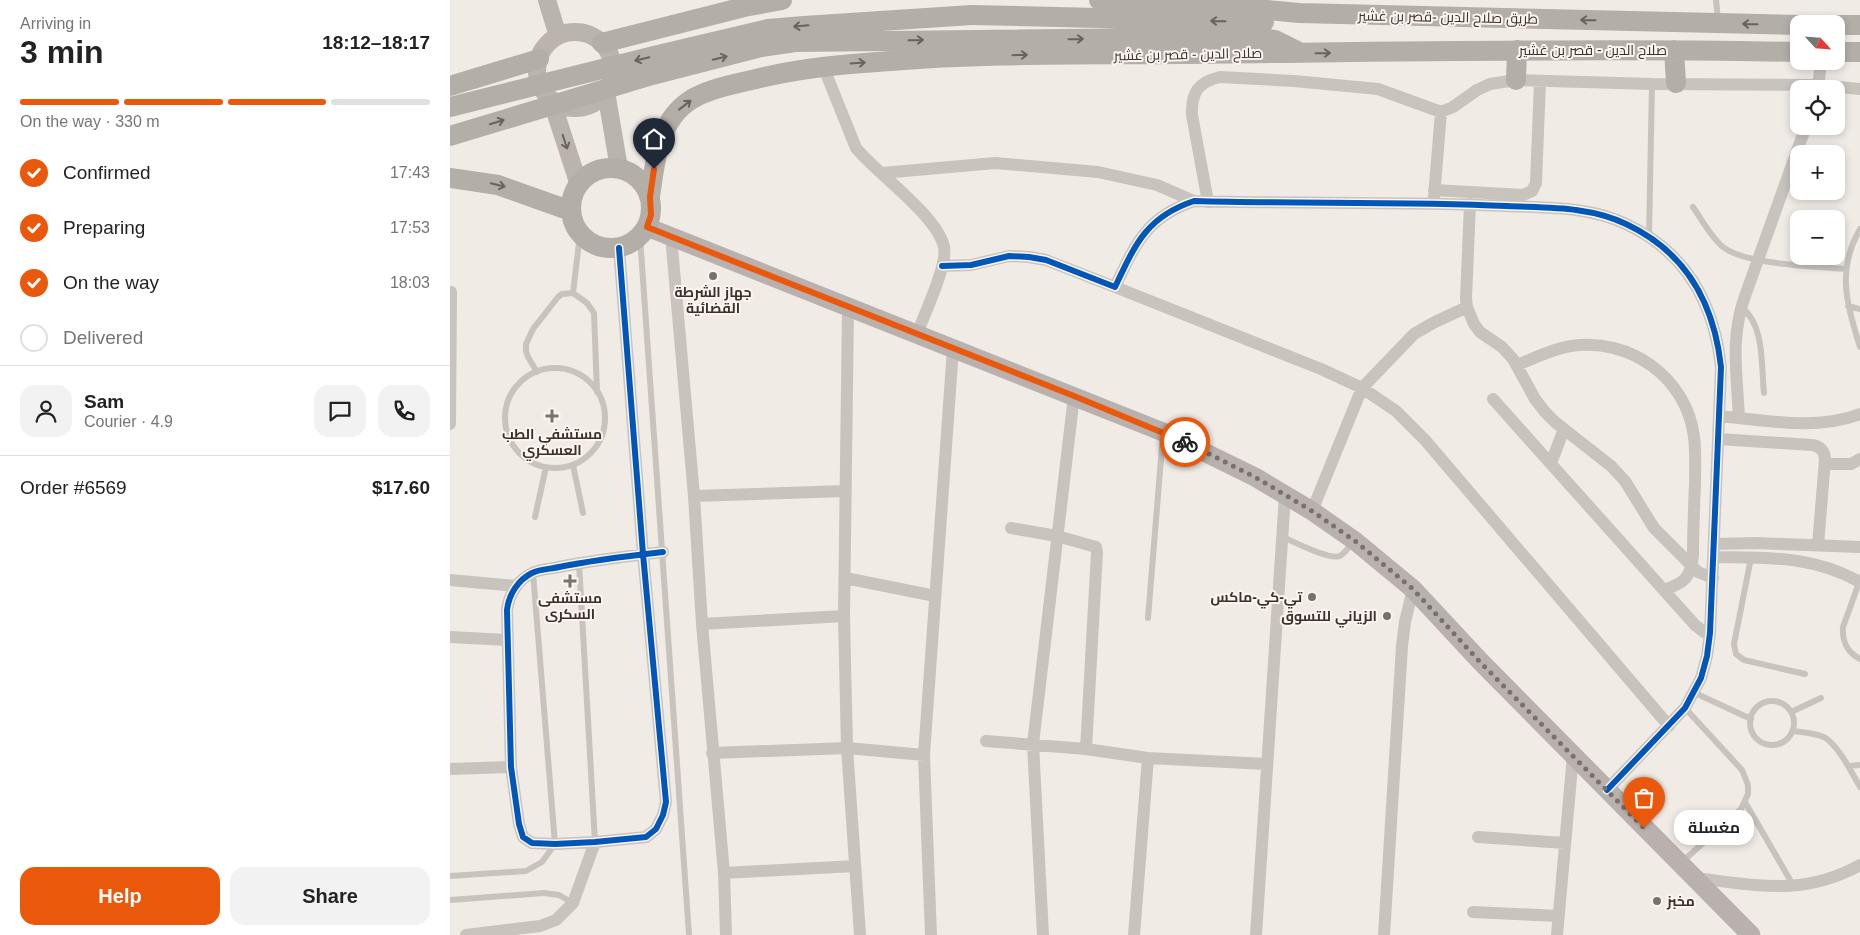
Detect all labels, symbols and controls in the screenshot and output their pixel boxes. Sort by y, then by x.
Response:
street label: طريق صلاح الدين -قصر بن غشير [1357,7,1538,28]
text: Arriving in [20,15,91,32]
north arrow [1790,15,1845,70]
map controls [1790,15,1845,265]
one-way arrow [1210,16,1226,26]
one-way arrow [1580,16,1596,25]
one-way arrow [1742,19,1758,29]
one-way arrow [794,21,810,31]
text: 18:12–18:17 [322,32,430,53]
text: 3 min [20,34,104,70]
one-way arrow [1068,34,1084,44]
one-way arrow [908,36,924,45]
street label: صلاح الدين - قصر بن غشير [1518,42,1667,59]
street label: صلاح الدين - قصر بن غشير [1113,45,1262,64]
one-way arrow [1314,48,1330,57]
one-way arrow [1012,51,1028,60]
one-way arrow [712,52,728,62]
one-way arrow [635,55,651,64]
one-way arrow [850,59,866,68]
button: locate [1790,80,1845,135]
one-way arrow [678,100,692,110]
text: On the way · 330 m [20,113,160,130]
one-way arrow [488,116,504,126]
pin [633,118,675,169]
icon: home [640,125,668,153]
one-way arrow [560,134,570,150]
button: + [1790,145,1845,200]
icon: check [20,159,48,187]
text: Confirmed [63,162,151,183]
text: 17:43 [390,164,430,181]
one-way arrow [490,181,506,191]
button: − [1790,210,1845,265]
icon: check [20,214,48,242]
text: Preparing [63,217,145,238]
text: 17:53 [390,219,430,236]
icon: check [20,269,48,297]
marker: جهاز الشرطة القضائية [707,270,719,282]
text: On the way [63,272,159,293]
text: 18:03 [390,274,430,291]
place label: جهاز الشرطة القضائية [674,284,752,316]
text: Delivered [63,327,143,348]
button: person [20,385,72,437]
button: chat [314,385,366,437]
button: phone [378,385,430,437]
text: Sam [84,391,124,412]
marker: مستشفي الطب العسكري [545,409,559,423]
text: Courier · 4.9 [84,413,173,430]
courier [1160,417,1210,467]
place label: مستشفي الطب العسكري [502,426,602,461]
icon: bike [1171,428,1199,456]
text: Order #6569 [20,477,127,498]
text: $17.60 [372,477,430,498]
marker: مستشفى السكرى [563,574,577,588]
place label: تي-كي-ماكس [1210,589,1303,609]
place label: مستشفى السكرى [538,590,602,623]
marker: تي-كي-ماكس [1306,591,1318,603]
place label: الزياني للتسوق [1281,608,1377,628]
marker: الزياني للتسوق [1381,610,1393,622]
pin [1623,777,1665,828]
icon: bag [1630,784,1658,812]
callout: مغسلة [1674,810,1754,846]
text: مغسلة [1688,819,1740,836]
button: Help [20,867,220,925]
button: Share [230,867,430,925]
place label: مخبز [1666,893,1695,910]
marker: مخبز [1651,895,1663,907]

